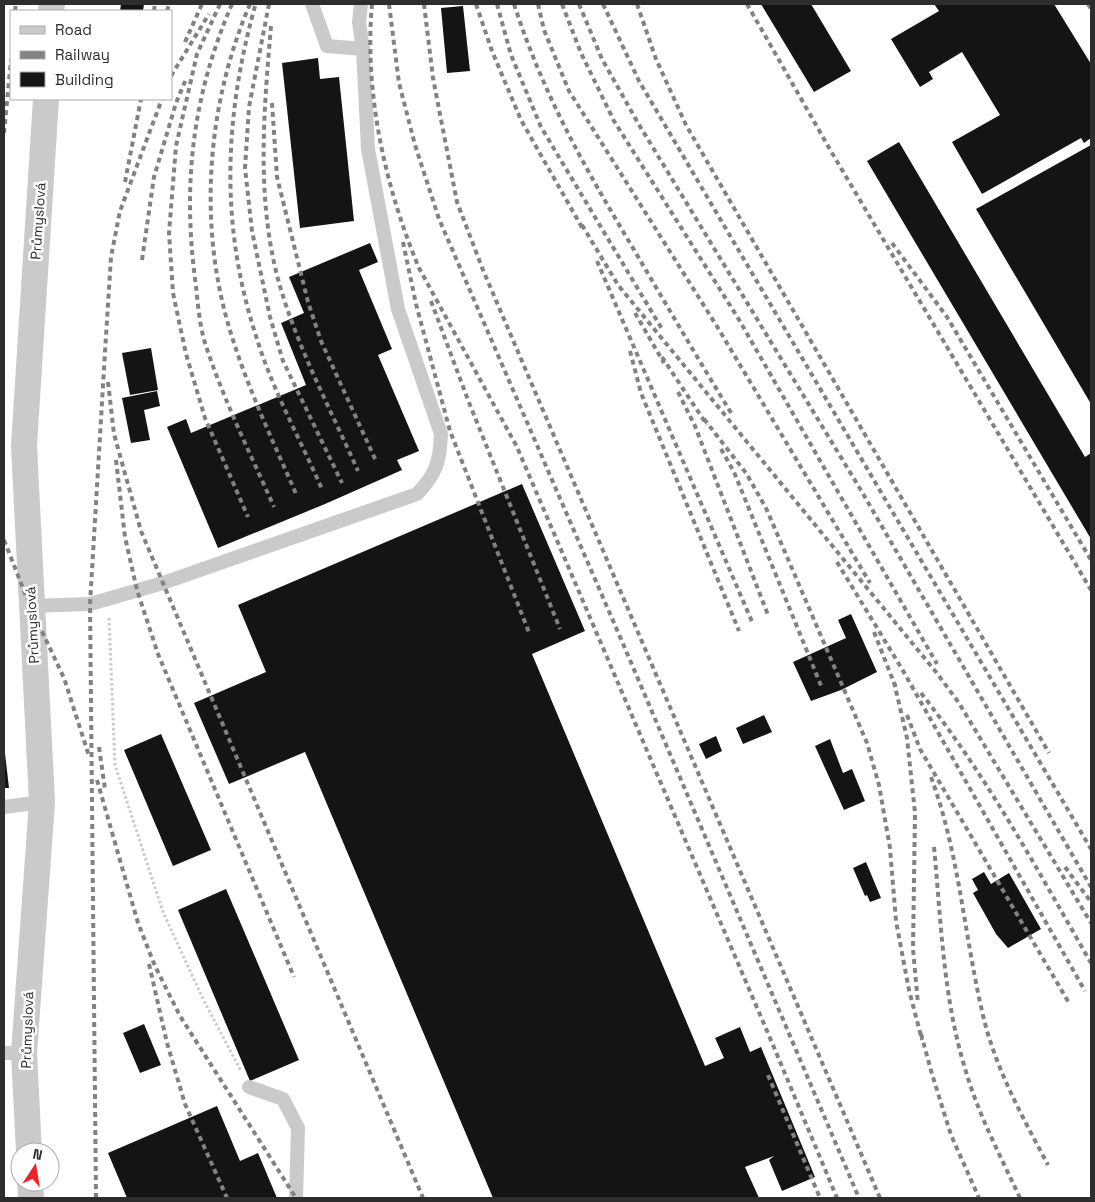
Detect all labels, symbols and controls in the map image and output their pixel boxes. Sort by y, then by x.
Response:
legend [10,10,172,100]
text: Road [55,20,92,39]
text: Railway [55,45,110,64]
text: Building [55,70,114,89]
street label: Průmyslová [26,182,50,260]
street label: Průmyslová [21,586,43,664]
street label: Průmyslová [17,991,37,1069]
north arrow [10,1142,60,1192]
text: N [31,1145,44,1164]

